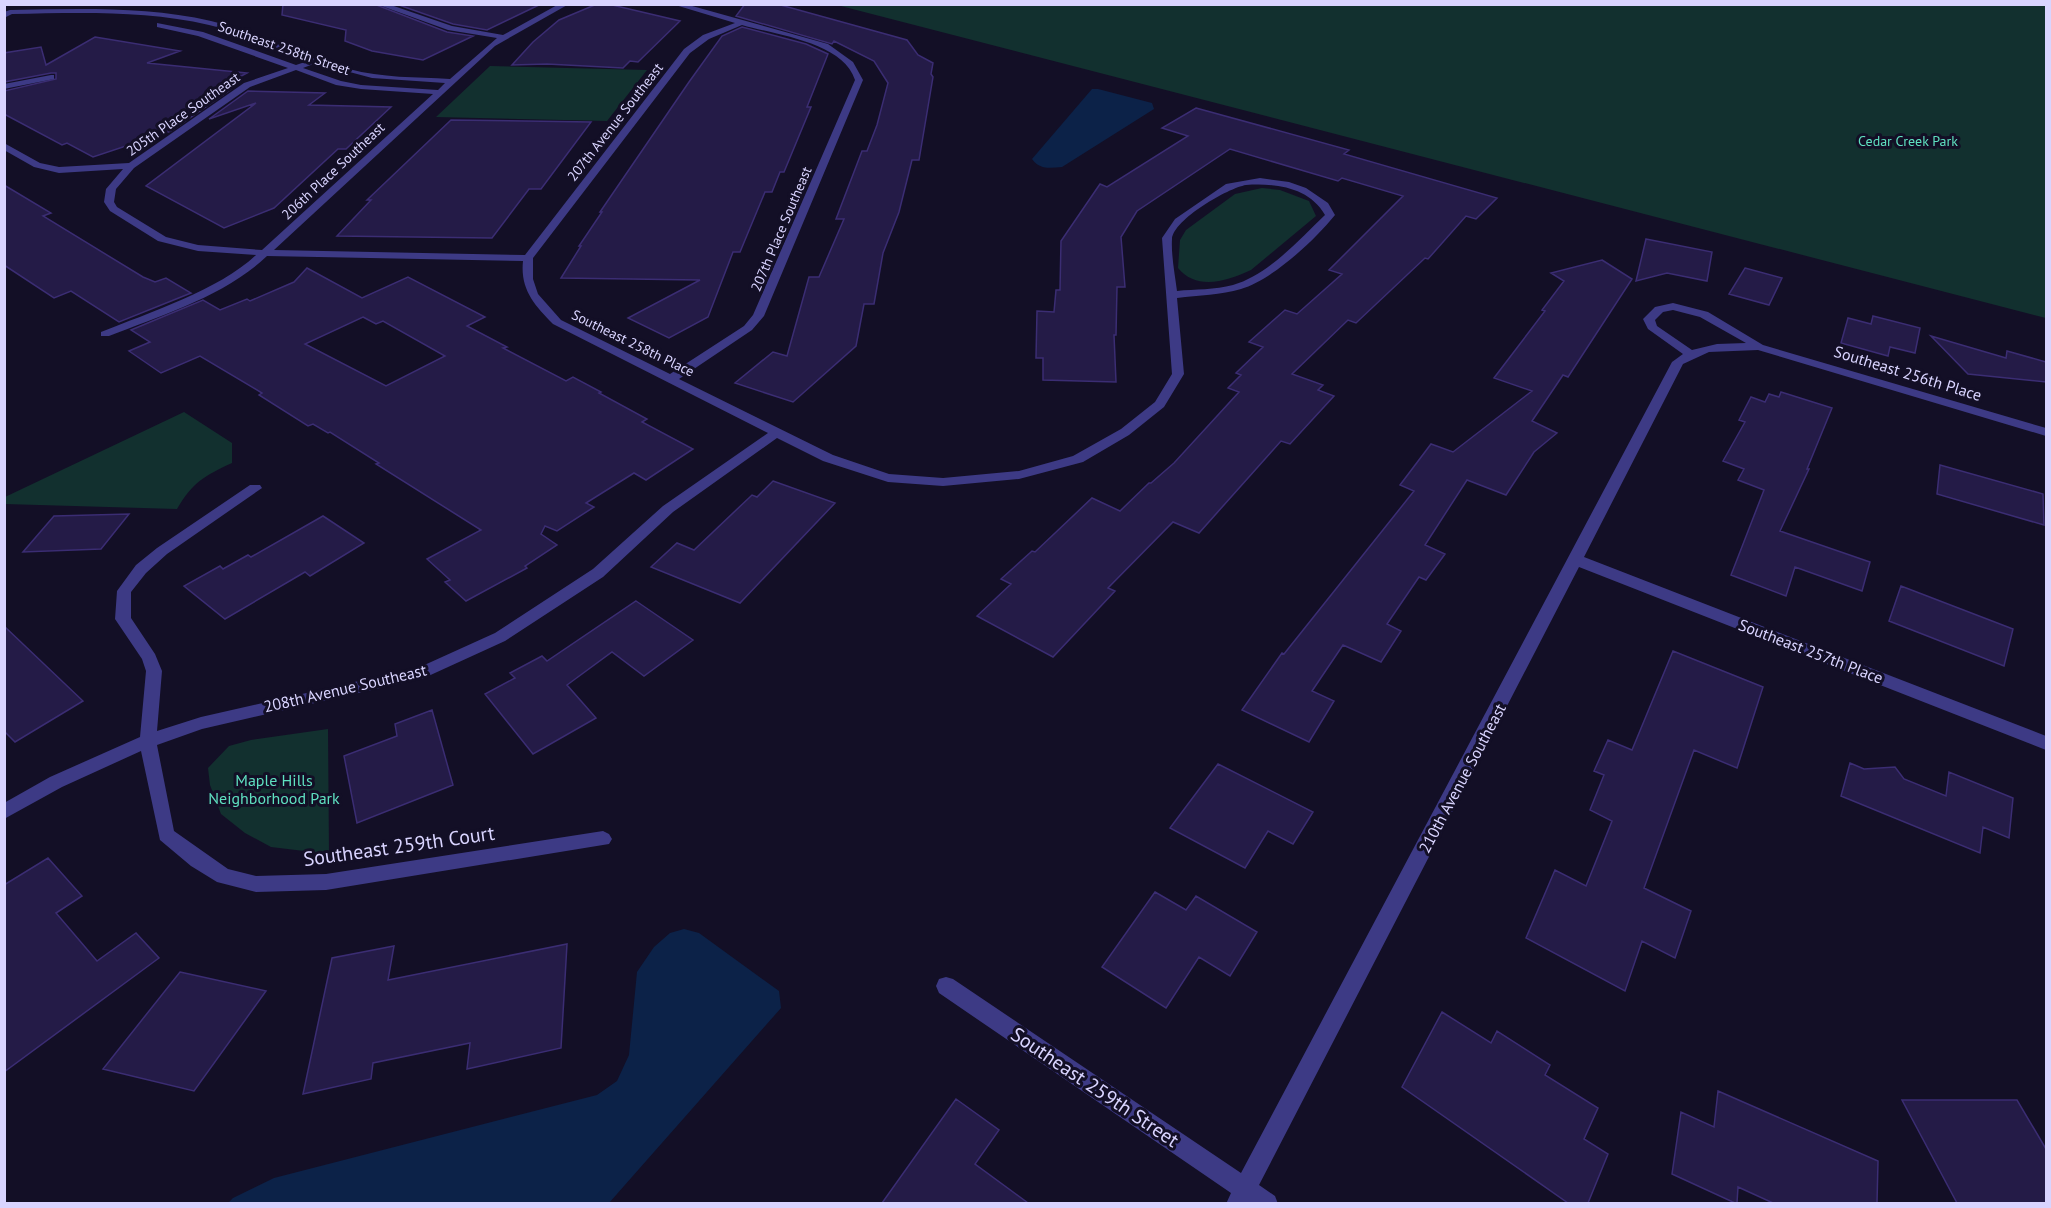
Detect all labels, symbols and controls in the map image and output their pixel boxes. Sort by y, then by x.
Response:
street label: Southeast 258th Street [216,17,352,79]
street label: 207th Avenue Southeast [563,59,667,185]
street label: 205th Place Southeast [123,68,243,160]
street label: 206th Place Southeast [278,118,388,223]
park label: Cedar Creek Park [1858,132,1958,150]
street label: 207th Place Southeast [747,164,816,294]
street label: Southeast 258th Place [569,305,697,381]
street label: Southeast 256th Place [1832,341,1984,405]
street label: Southeast 257th Place [1736,614,1886,688]
street label: 208th Avenue Southeast [262,659,429,716]
street label: 210th Avenue Southeast [1414,699,1510,856]
park label: Maple Hills Neighborhood Park [208,770,340,808]
street label: Southeast 259th Court [302,820,496,872]
street label: Southeast 259th Street [1006,1021,1184,1153]

